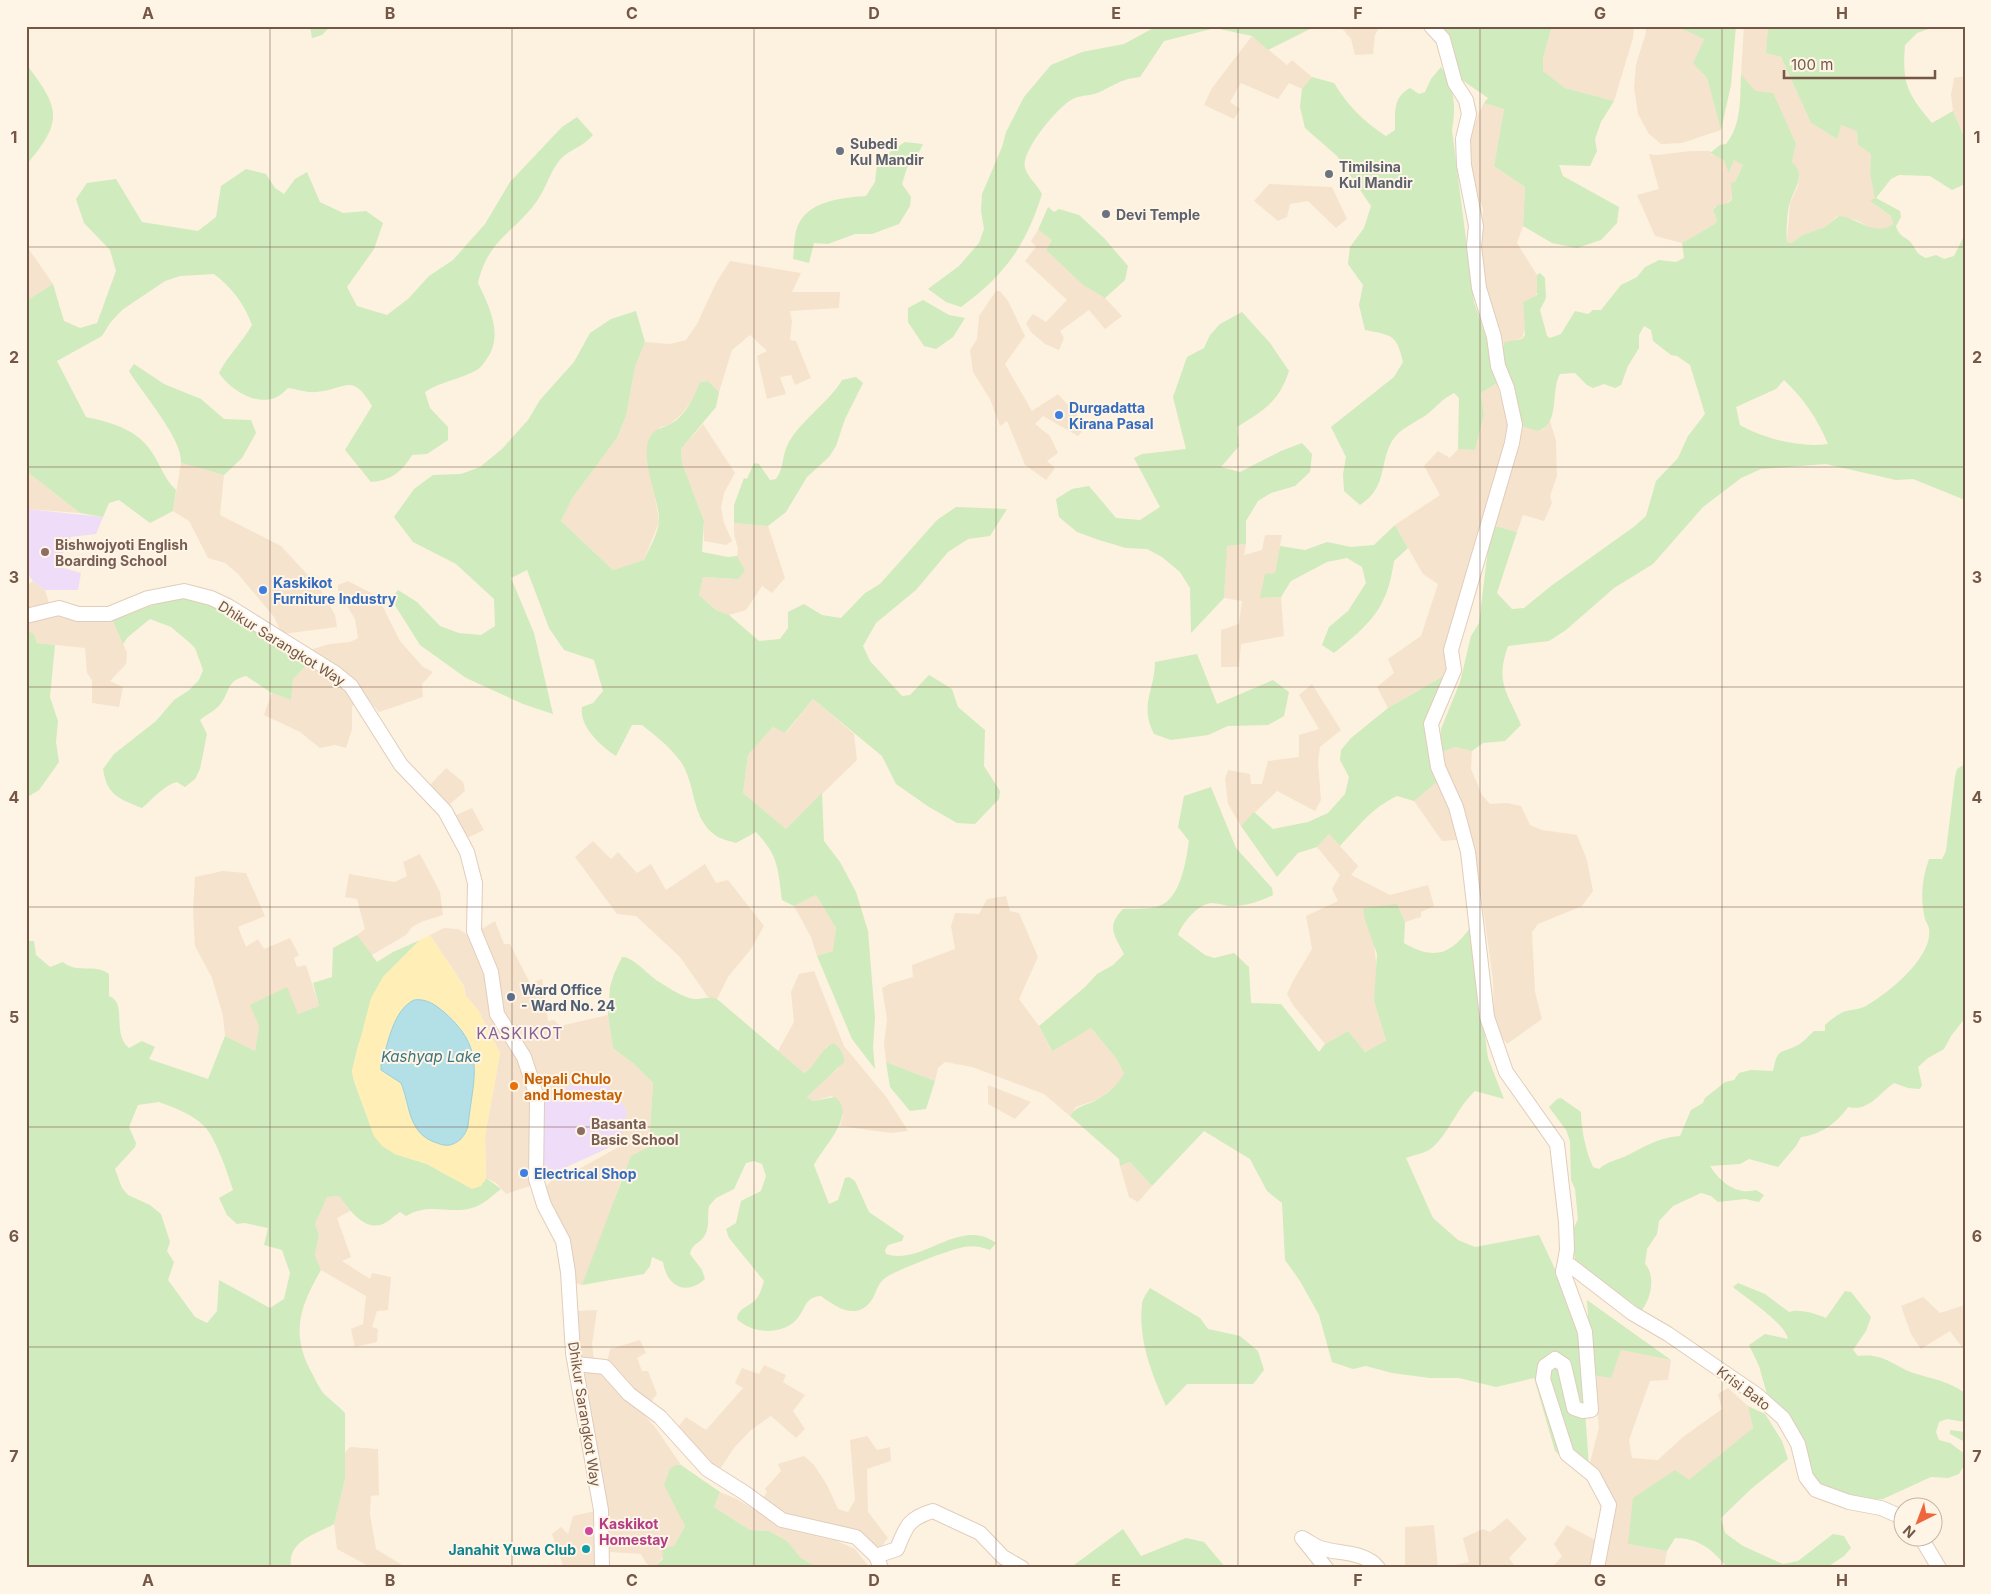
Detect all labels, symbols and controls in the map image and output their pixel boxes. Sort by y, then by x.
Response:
text: A [142,3,154,23]
text: B [385,3,395,23]
text: C [626,3,638,23]
text: D [868,3,880,23]
text: E [1111,3,1121,23]
text: F [1353,3,1363,23]
text: G [1594,3,1606,23]
text: H [1836,3,1848,23]
scale bar [1784,48,1935,80]
text: 100 m [1791,55,1833,74]
text: 1 [11,127,17,147]
text: 1 [1974,127,1980,147]
place label: Subedi Kul Mandir [850,135,924,168]
marker: Subedi Kul Mandir [834,145,846,157]
place label: Timilsina Kul Mandir [1339,158,1413,191]
marker: Timilsina Kul Mandir [1323,168,1335,180]
place label: Devi Temple [1116,206,1200,223]
marker: Devi Temple [1100,208,1112,220]
text: 2 [9,347,19,367]
text: 2 [1972,347,1982,367]
place label: Durgadatta Kirana Pasal [1069,399,1154,432]
marker: Durgadatta Kirana Pasal [1053,409,1065,421]
place label: Bishwojyoti English Boarding School [55,536,188,569]
marker: Bishwojyoti English Boarding School [39,546,51,558]
text: 3 [9,567,19,587]
text: 3 [1972,567,1982,587]
place label: Kaskikot Furniture Industry [273,574,397,607]
marker: Kaskikot Furniture Industry [257,584,269,596]
street label: Dhikur Sarangkot Way [215,597,349,689]
text: 4 [9,787,20,807]
text: 4 [1972,787,1983,807]
place label: Ward Office - Ward No. 24 [521,981,615,1014]
marker: Ward Office - Ward No. 24 [505,991,517,1003]
text: 5 [9,1007,19,1027]
text: 5 [1972,1007,1982,1027]
district label: KASKIKOT [476,1023,564,1043]
water label: Kashyap Lake [381,1047,481,1066]
place label: Nepali Chulo and Homestay [524,1070,623,1103]
marker: Nepali Chulo and Homestay [508,1080,520,1092]
place label: Basanta Basic School [591,1115,679,1148]
marker: Basanta Basic School [575,1125,587,1137]
place label: Electrical Shop [534,1165,637,1182]
marker: Electrical Shop [518,1167,530,1179]
text: 6 [9,1226,19,1246]
text: 6 [1972,1226,1982,1246]
street label: Dhikur Sarangkot Way [565,1340,605,1488]
street label: Krisi Bato [1714,1362,1774,1414]
text: 7 [9,1446,19,1466]
text: 7 [1972,1446,1982,1466]
north arrow [1894,1496,1944,1546]
place label: Kaskikot Homestay [599,1515,669,1548]
text: N [1899,1522,1919,1542]
marker: Kaskikot Homestay [583,1525,595,1537]
place label: Janahit Yuwa Club [448,1541,576,1558]
marker: Janahit Yuwa Club [580,1543,592,1555]
text: A [142,1570,154,1590]
text: B [385,1570,395,1590]
text: C [626,1570,638,1590]
text: D [868,1570,880,1590]
text: E [1111,1570,1121,1590]
text: F [1353,1570,1363,1590]
text: G [1594,1570,1606,1590]
text: H [1836,1570,1848,1590]

